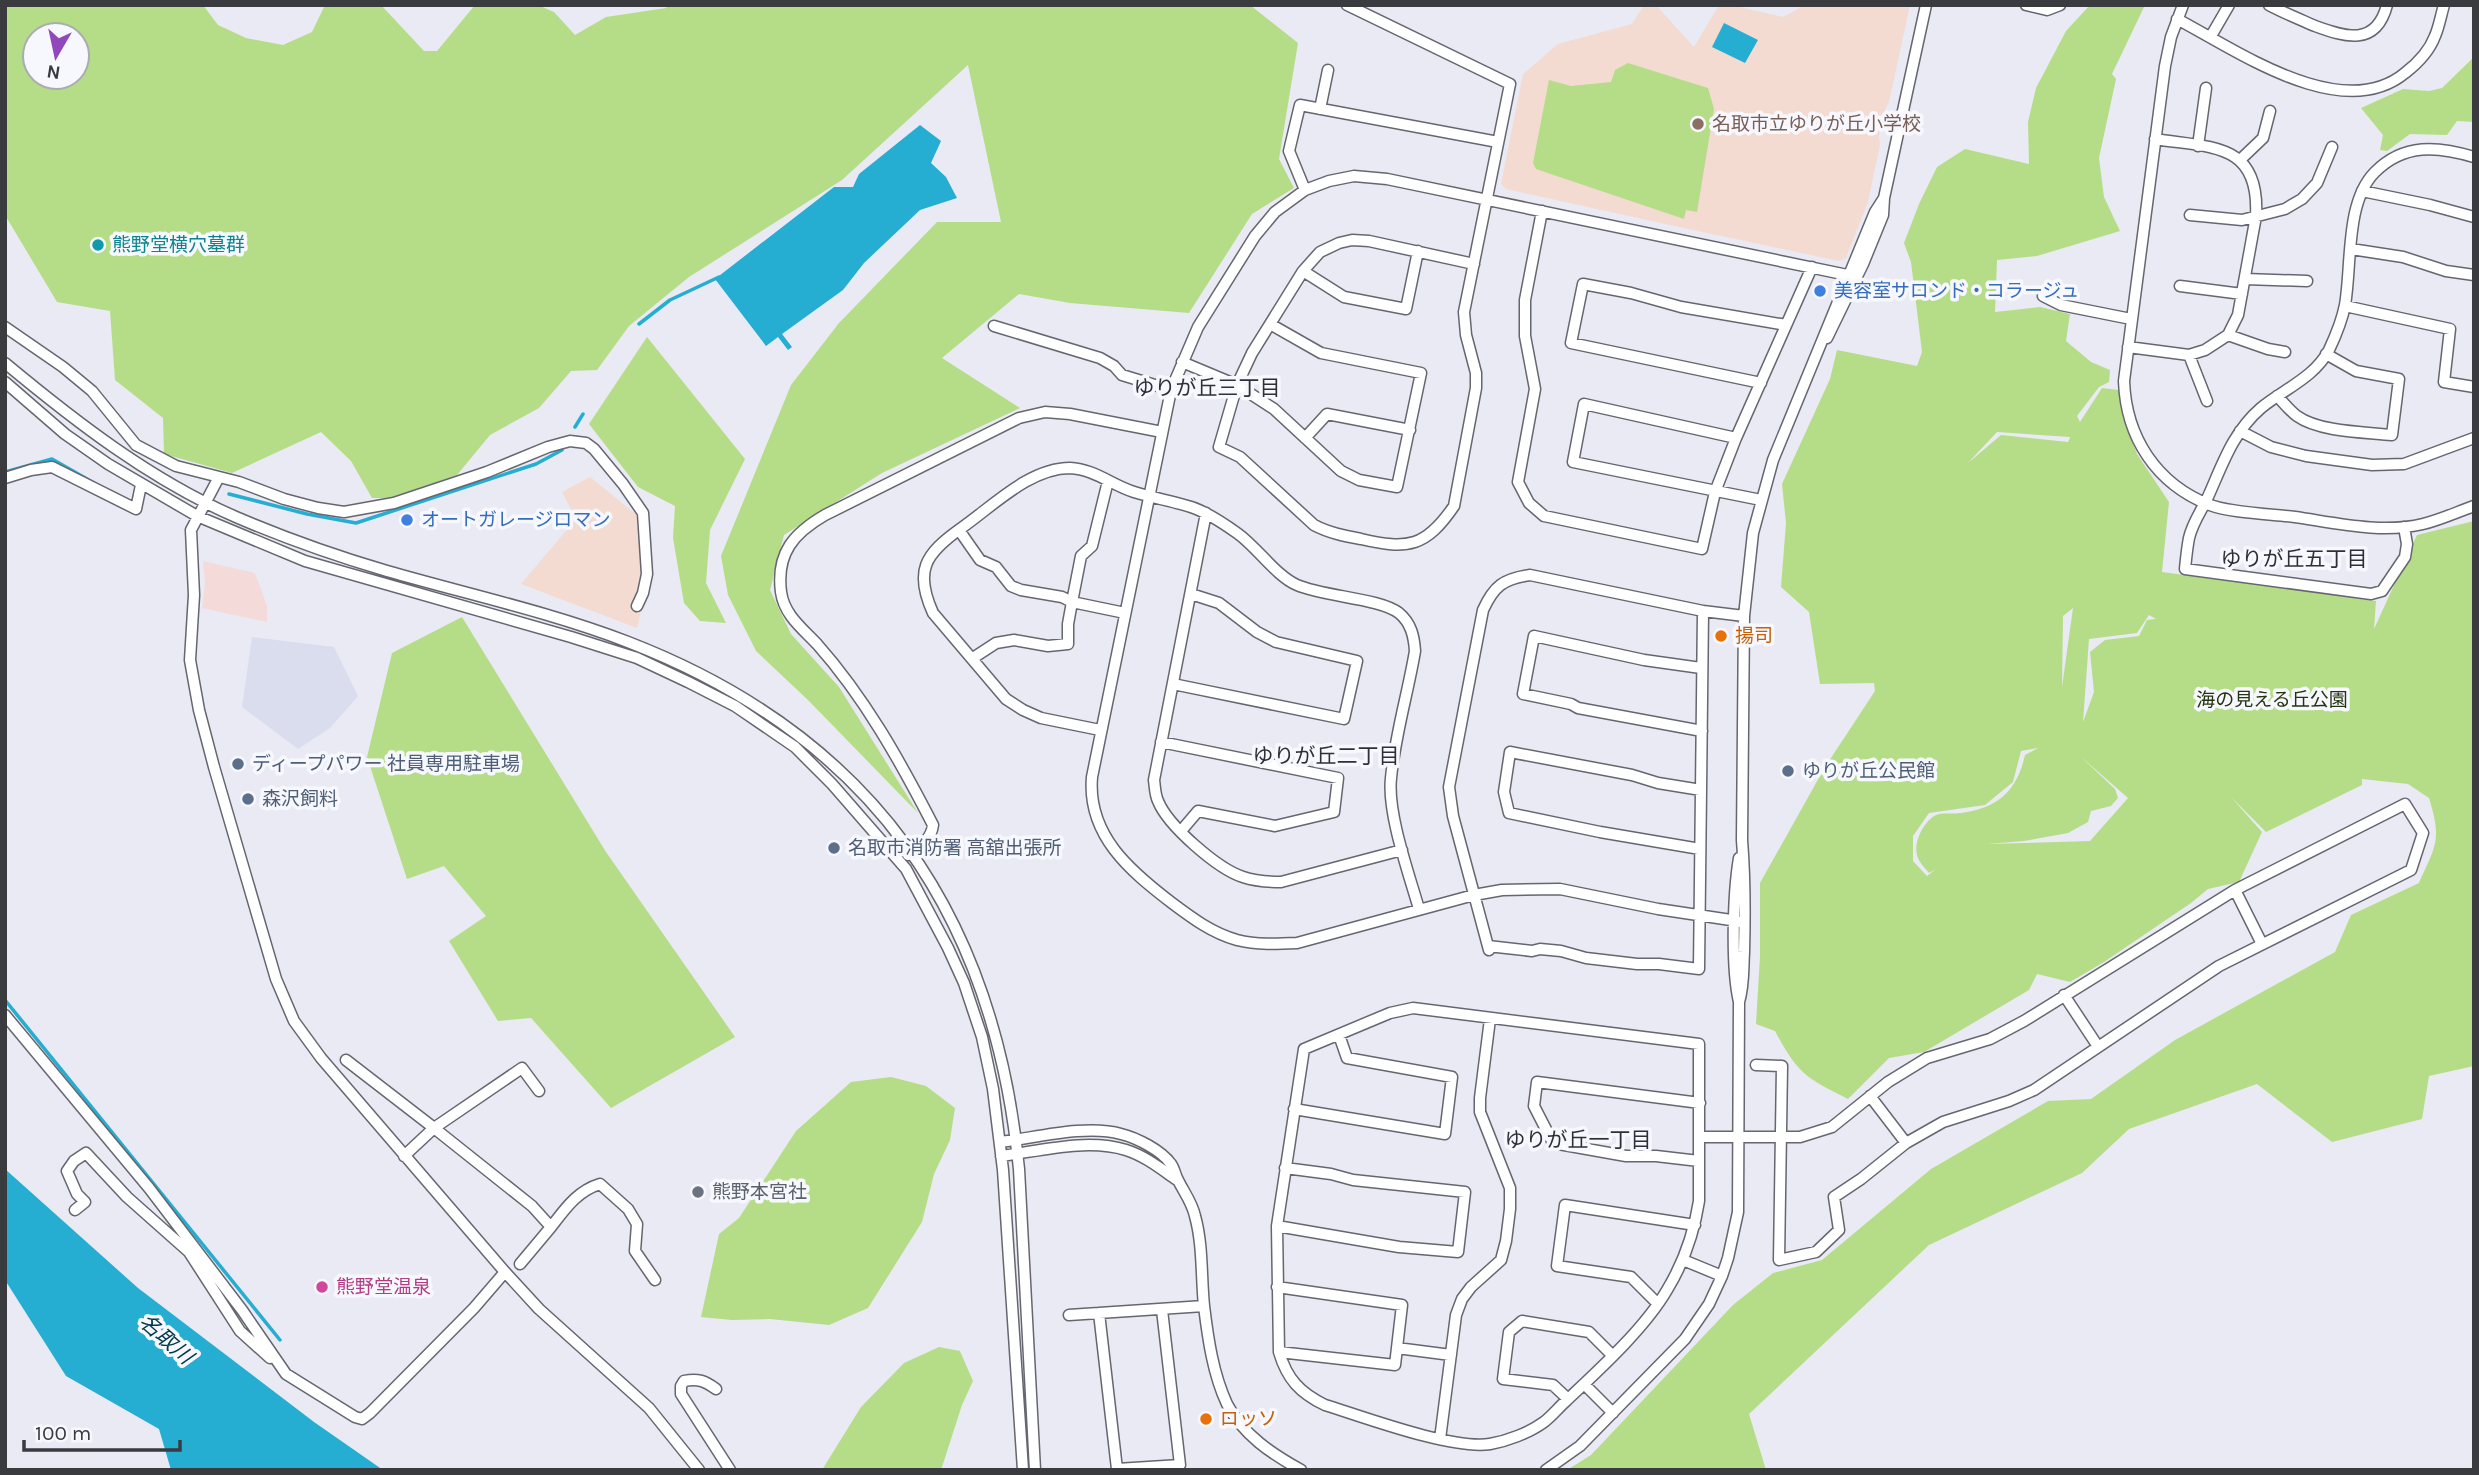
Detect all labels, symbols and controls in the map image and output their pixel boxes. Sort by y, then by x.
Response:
north arrow [21,21,91,91]
text: N [45,60,62,84]
place label: 名取市立ゆりが丘小学校 [1712,113,1921,135]
marker: 名取市立ゆりが丘小学校 [1690,116,1706,132]
place label: 熊野堂横穴墓群 [112,234,245,256]
marker: 熊野堂横穴墓群 [90,237,106,253]
place label: 美容室サロンド・コラージュ [1834,280,2079,302]
marker: 美容室サロンド・コラージュ [1812,283,1828,299]
district label: ゆりが丘三丁目 [1134,376,1281,400]
place label: オートガレージロマン [421,509,611,531]
marker: オートガレージロマン [399,512,415,528]
district label: ゆりが丘五丁目 [2221,547,2368,571]
place label: 揚司 [1735,625,1773,647]
marker: 揚司 [1713,628,1729,644]
park label: 海の見える丘公園 [2196,689,2348,711]
district label: ゆりが丘二丁目 [1253,744,1400,768]
place label: ディープパワー 社員専用駐車場 [252,753,520,775]
marker: ディープパワー 社員専用駐車場 [230,756,246,772]
place label: ゆりが丘公民館 [1802,760,1935,782]
marker: ゆりが丘公民館 [1780,763,1796,779]
place label: 森沢飼料 [262,788,338,810]
marker: 森沢飼料 [240,791,256,807]
place label: 名取市消防署 高舘出張所 [848,837,1062,859]
marker: 名取市消防署 高舘出張所 [826,840,842,856]
district label: ゆりが丘一丁目 [1505,1128,1652,1152]
place label: 熊野本宮社 [712,1181,807,1203]
marker: 熊野本宮社 [690,1184,706,1200]
place label: 熊野堂温泉 [336,1276,431,1298]
marker: 熊野堂温泉 [314,1279,330,1295]
water label: 名取川 [134,1309,199,1370]
scale bar [24,1408,180,1452]
place label: ロッソ [1220,1408,1277,1430]
marker: ロッソ [1198,1411,1214,1427]
text: 100 m [35,1421,92,1445]

